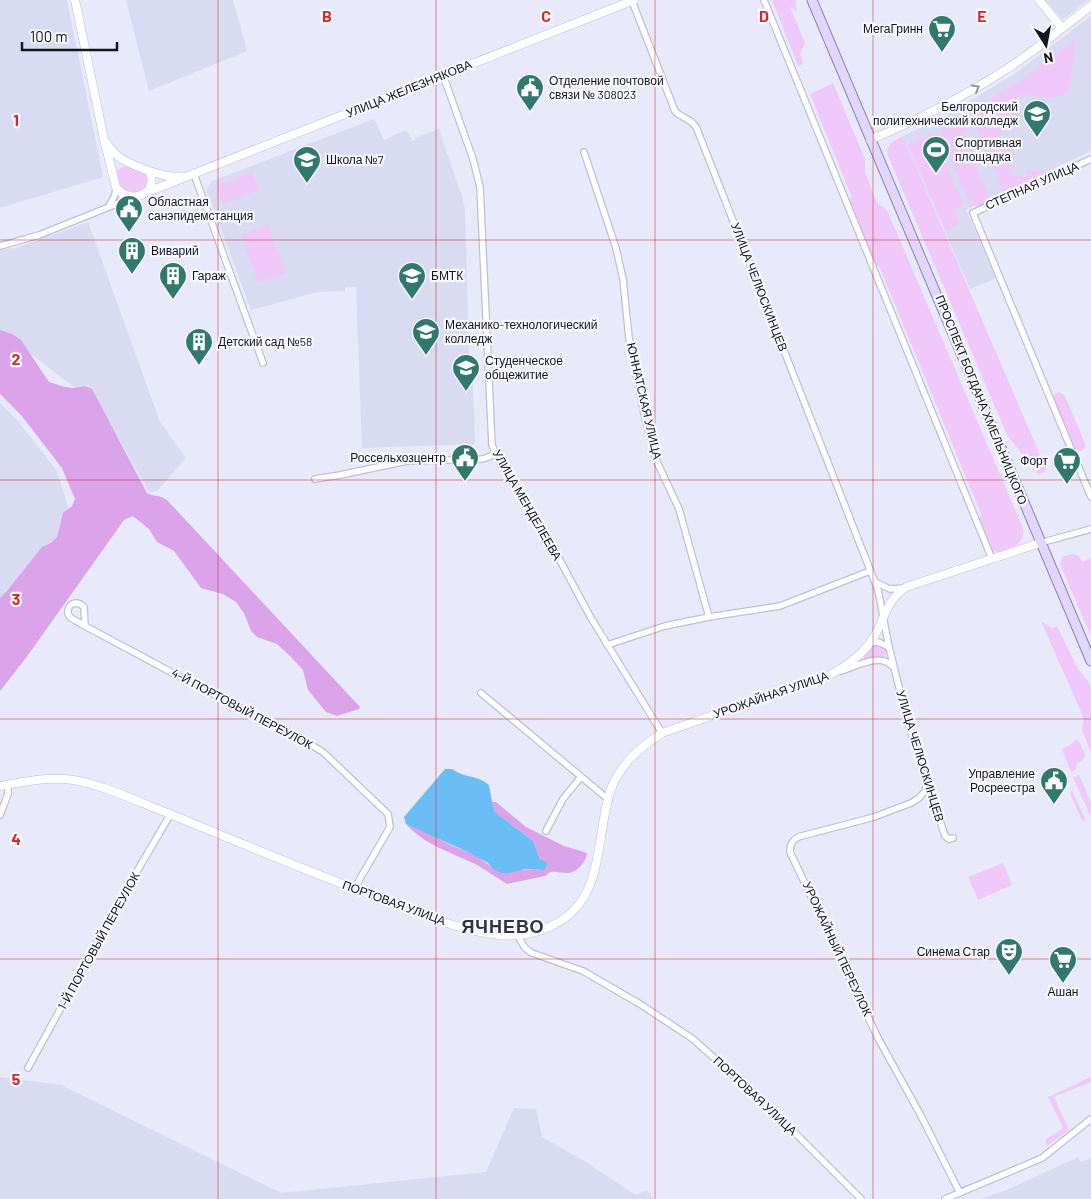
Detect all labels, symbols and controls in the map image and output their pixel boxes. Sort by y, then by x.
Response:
text: B [322,6,332,25]
text: C [541,6,551,25]
text: D [759,6,769,25]
text: E [977,6,987,25]
supermarket icon: МегаГринн [927,14,957,53]
scale bar [22,20,118,52]
north arrow [1021,20,1071,70]
place label: МегаГринн [863,21,923,36]
text: 100 m [30,27,68,45]
text: N [1042,49,1055,67]
street label: УЛИЦА ЖЕЛЕЗНЯКОВА [344,56,474,121]
public building icon: Отделение почтовой связи № 308023 [515,73,545,112]
place label: Отделение почтовой связи № 308023 [549,73,664,101]
one-way arrow [971,84,980,94]
place label: Белгородский политехнический колледж [873,99,1018,128]
school or university icon: Белгородский политехнический колледж [1022,99,1052,138]
text: 1 [13,110,19,129]
sports icon: Спортивная площадка [921,135,951,174]
place label: Спортивная площадка [955,135,1022,164]
school or university icon: Школа №7 [292,145,322,184]
place label: Школа №7 [326,152,384,166]
street label: СТЕПНАЯ УЛИЦА [983,158,1081,213]
public building icon: Областная санэпидемстанция [114,194,144,233]
place label: Областная санэпидемстанция [148,194,253,223]
street label: УЛИЦА ЧЕЛЮСКИНЦЕВ [728,220,791,353]
building icon: Виварий [117,236,147,275]
place label: Виварий [151,243,199,258]
building icon: Гараж [158,261,188,300]
school or university icon: БМТК [397,261,427,300]
place label: Гараж [192,268,226,283]
place label: БМТК [431,268,463,282]
street label: ПРОСПЕКТ БОГДАНА ХМЕЛЬНИЦКОГО [932,293,1031,507]
school or university icon: Механико-технологический колледж [411,317,441,356]
place label: Механико-технологический колледж [445,317,597,346]
building icon: Детский сад №58 [184,327,214,366]
place label: Детский сад №58 [218,334,312,349]
street label: ЮННАТСКАЯ УЛИЦА [624,341,665,461]
text: 2 [12,349,21,368]
school or university icon: Студенческое общежитие [451,353,481,392]
place label: Студенческое общежитие [485,353,563,382]
public building icon: Россельхозцентр [450,443,480,482]
supermarket icon: Форт [1052,446,1082,485]
street label: УЛИЦА МЕНДЕЛЕЕВА [490,447,565,563]
place label: Россельхозцентр [350,450,446,465]
place label: Форт [1020,453,1049,468]
text: 3 [12,589,20,608]
street label: 4-Й ПОРТОВЫЙ ПЕРЕУЛОК [170,665,315,751]
street label: УРОЖАЙНАЯ УЛИЦА [711,668,830,721]
street label: УЛИЦА ЧЕЛЮСКИНЦЕВ [893,688,948,823]
place label: Управление Росреестра [968,766,1035,795]
public building icon: Управление Росреестра [1039,766,1069,805]
text: 4 [11,829,21,848]
street label: 1-Й ПОРТОВЫЙ ПЕРЕУЛОК [54,869,142,1012]
street label: ПОРТОВАЯ УЛИЦА [340,877,448,928]
street label: УРОЖАЙНЫЙ ПЕРЕУЛОК [801,879,875,1018]
district label: ЯЧНЕВО [461,915,545,937]
theatre icon: Синема Стар [994,937,1024,976]
place label: Синема Стар [917,944,990,959]
supermarket icon: Ашан [1048,945,1078,984]
place label: Ашан [1048,984,1078,998]
street label: ПОРТОВАЯ УЛИЦА [710,1053,800,1138]
text: 5 [12,1069,21,1088]

